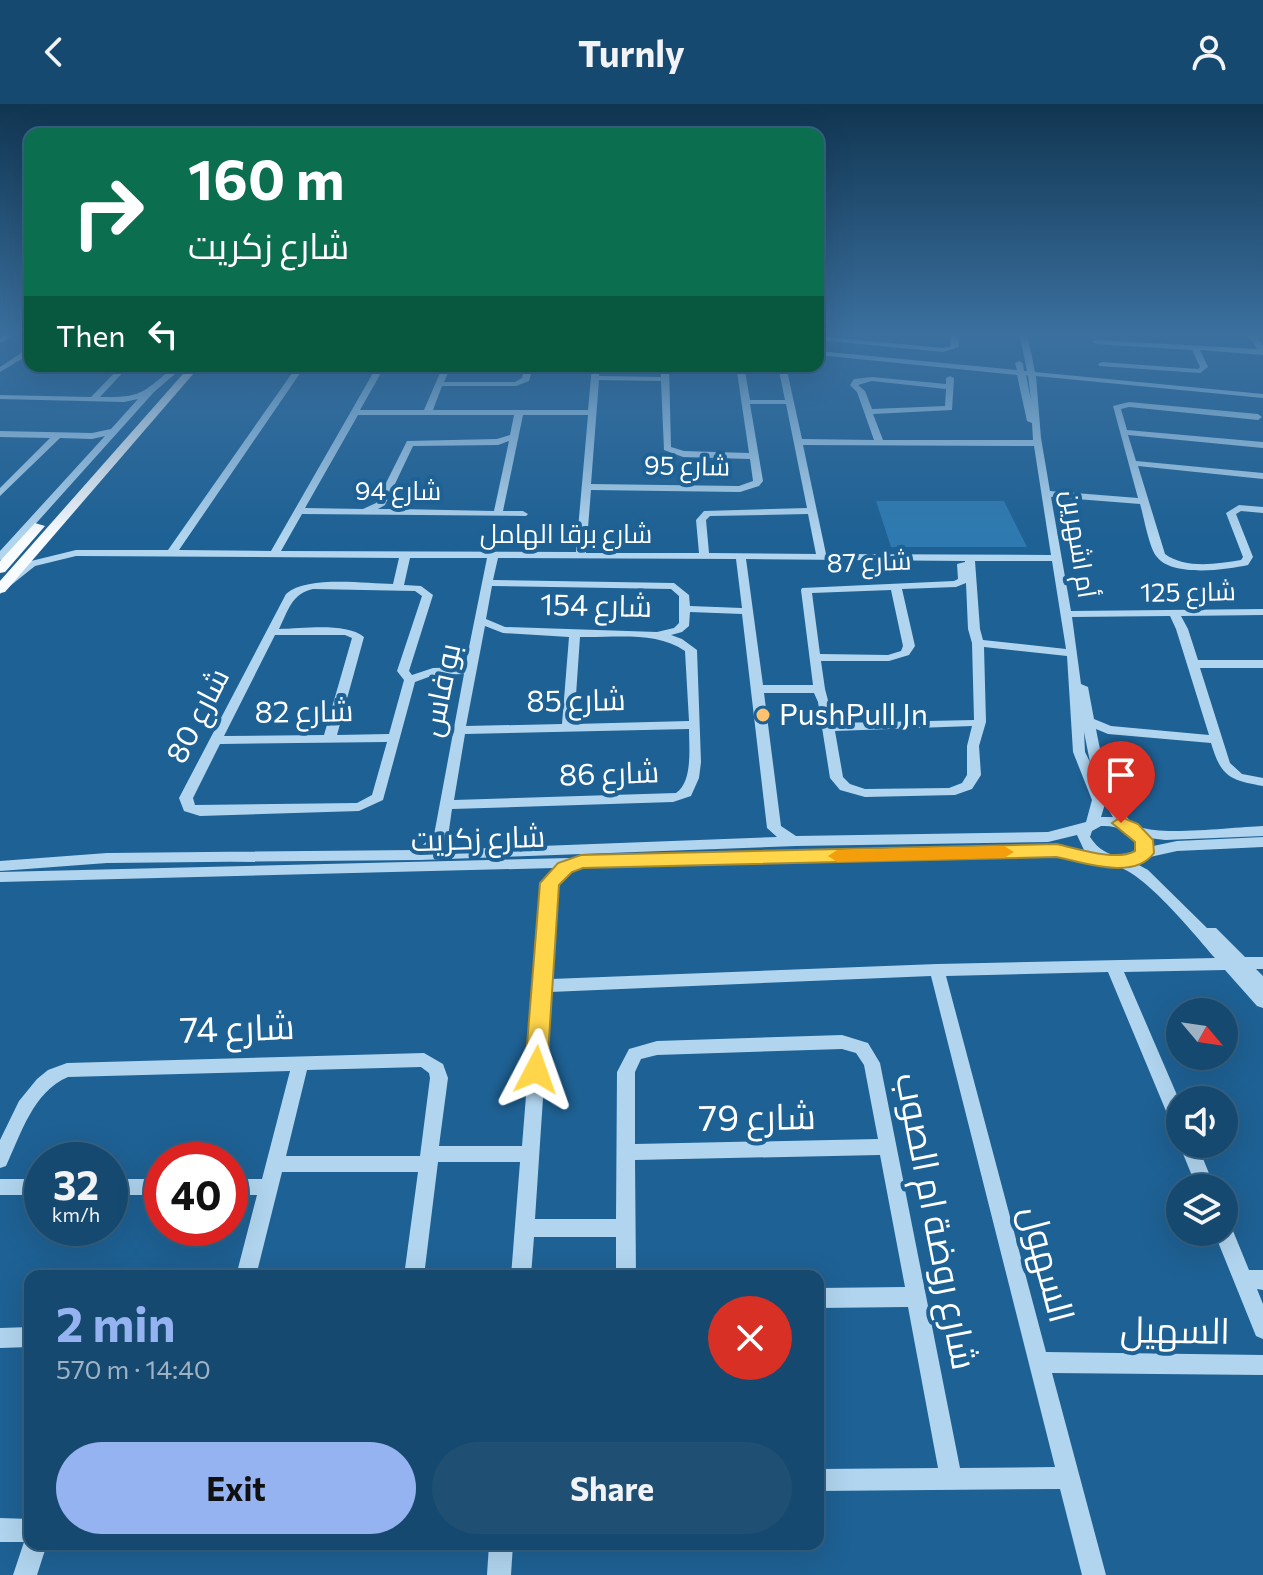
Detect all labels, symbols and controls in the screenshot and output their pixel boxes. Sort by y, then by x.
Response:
icon: back [32,30,76,74]
text: Turnly [578,30,685,74]
icon: person [1187,30,1231,74]
text: 160 m [188,143,345,212]
icon: right [56,160,160,264]
text: شارع زكريت [188,222,349,266]
icon: left [141,312,185,356]
text: Then [56,316,125,353]
street label: شارع 95 [644,448,730,484]
street label: شارع 94 [355,474,441,508]
street label: أم اشهرين [1053,488,1104,601]
street label: شارع برقا الهامل [480,517,652,551]
street label: شارع 87 [826,544,912,580]
street label: شارع 125 [1140,574,1236,610]
street label: شارع 154 [540,584,652,627]
street label: بو فاس [411,639,468,740]
street label: شارع 80 [156,661,239,770]
street label: شارع 85 [526,679,626,722]
street label: شارع 82 [254,690,354,733]
place label: PushPull Jn [779,694,928,731]
marker: PushPull Jn [754,706,772,724]
pin [1087,741,1155,823]
street label: شارع 86 [558,751,660,796]
icon: arrive [1099,753,1143,797]
street label: شارع زكريت [410,816,546,861]
north arrow [1166,998,1238,1070]
map controls [1166,998,1238,1246]
street label: شارع 74 [179,1002,295,1055]
position arrow [494,1028,578,1112]
street label: شارع روضة ام الصوب [884,1068,989,1374]
button: sound [1166,1086,1238,1158]
street label: شارع 79 [698,1092,816,1143]
speed limit sign: 40 [144,1142,248,1246]
text: 32 [53,1159,99,1208]
button: layers [1166,1174,1238,1246]
street label: السهول [1011,1200,1087,1327]
text: km/h [52,1202,100,1226]
text: 2 min [56,1293,176,1352]
button: close [708,1296,792,1380]
street label: السهيل [1120,1305,1230,1353]
text: 570 m · 14:40 [56,1353,211,1384]
button: Exit [56,1442,416,1534]
button: Share [432,1442,792,1534]

